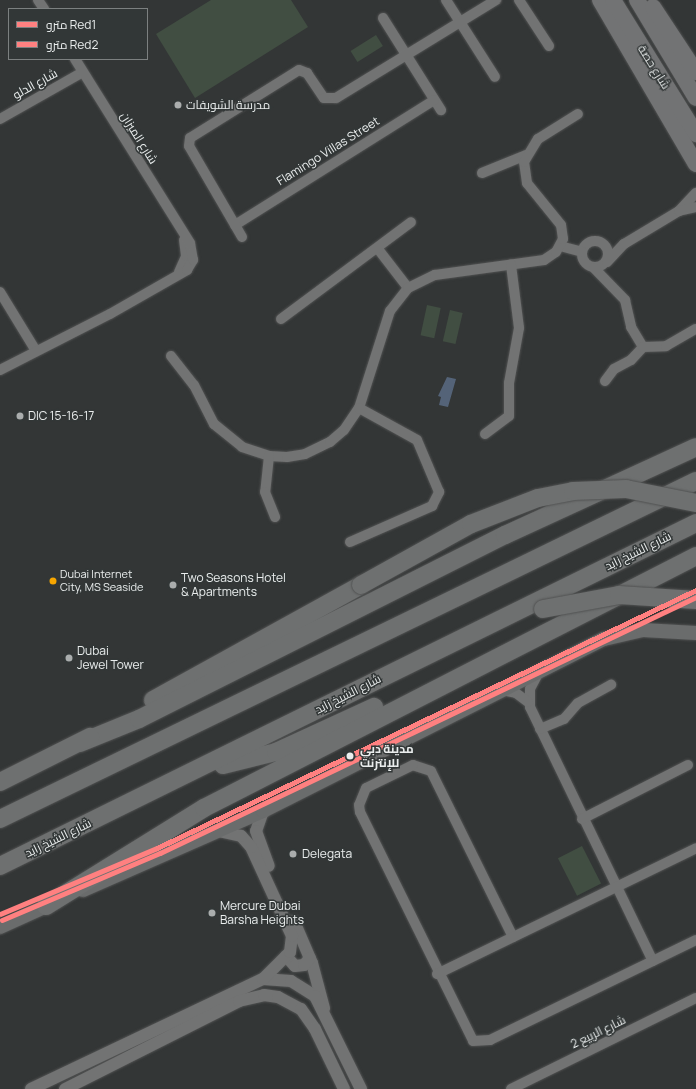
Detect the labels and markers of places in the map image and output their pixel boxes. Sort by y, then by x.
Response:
place label: مدرسة الشويفات [186,98,270,112]
marker: مدرسة الشويفات [173,100,183,110]
place label: DIC 15-16-17 [28,409,94,423]
marker: DIC 15-16-17 [15,411,25,421]
place label: Dubai Internet City, MS Seaside [60,568,143,594]
place label: Two Seasons Hotel & Apartments [181,571,286,599]
marker: Dubai Internet City, MS Seaside [48,576,58,586]
marker: Two Seasons Hotel & Apartments [168,580,178,590]
place label: Dubai Jewel Tower [77,644,144,672]
marker: Dubai Jewel Tower [64,653,74,663]
place label: مدينة دبي للإنترنت [360,742,414,770]
marker: مدينة دبي للإنترنت [343,749,357,763]
place label: Delegata [302,847,352,861]
marker: Delegata [287,848,299,860]
place label: Mercure Dubai Barsha Heights [220,899,304,927]
marker: Mercure Dubai Barsha Heights [207,908,217,918]

